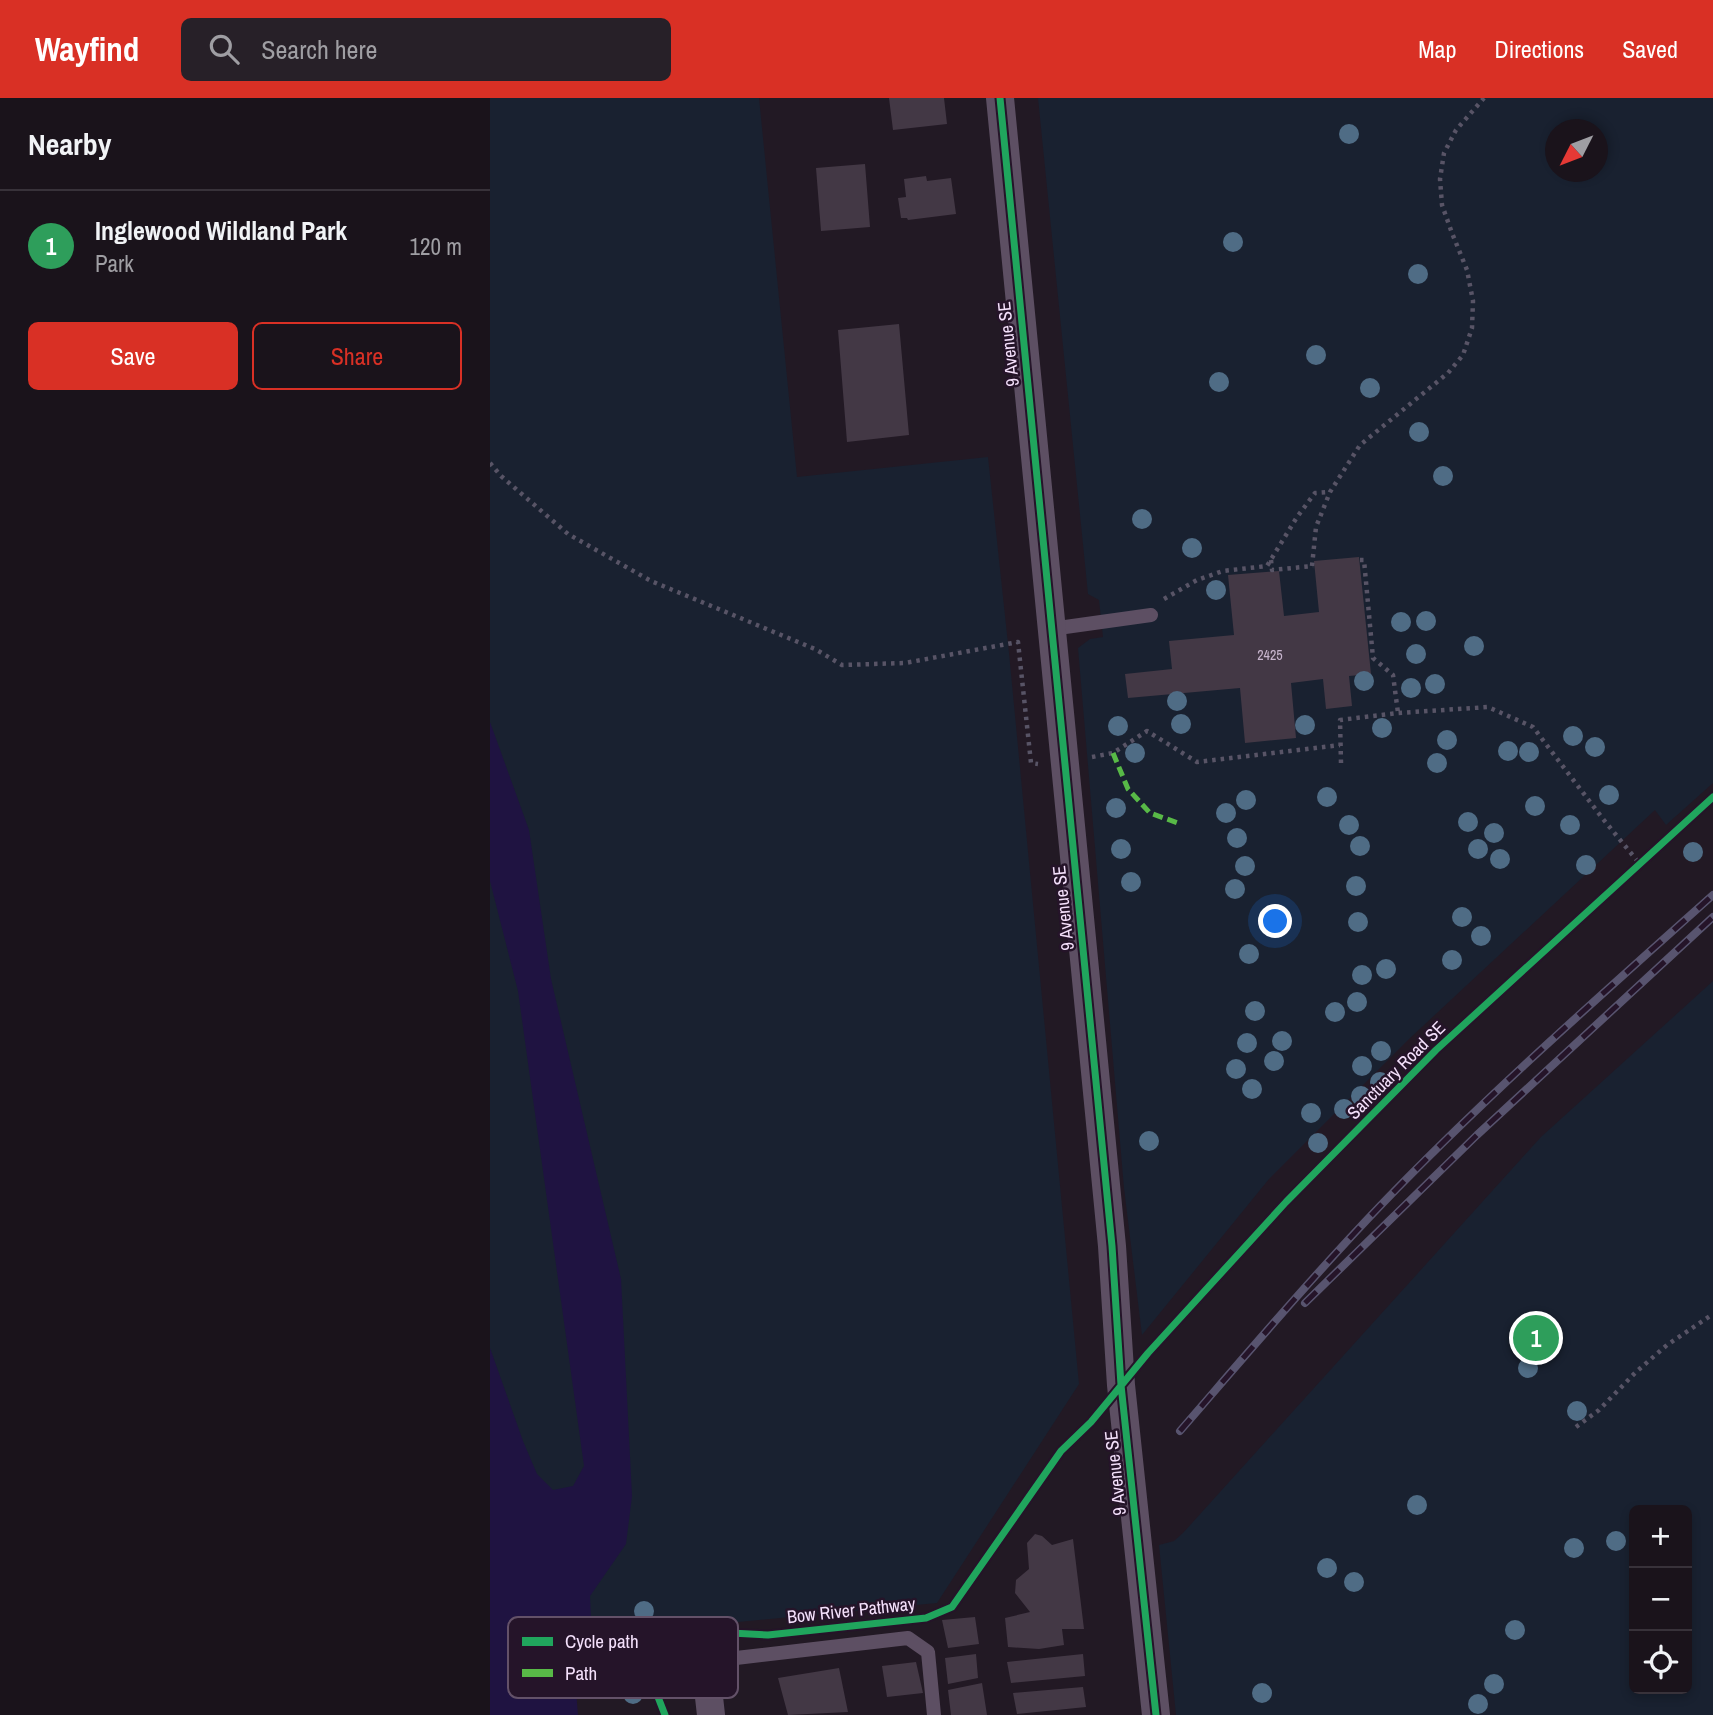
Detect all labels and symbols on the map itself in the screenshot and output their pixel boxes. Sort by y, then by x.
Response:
north arrow [1545,119,1608,182]
street label: 9 Avenue SE [991,300,1025,388]
house number: 2425 [1257,646,1283,664]
street label: 9 Avenue SE [1046,864,1080,952]
your location [1258,904,1292,938]
street label: Sanctuary Road SE [1341,1015,1451,1125]
pin: 1 [1513,1312,1559,1364]
street label: 9 Avenue SE [1098,1429,1132,1517]
street label: Bow River Pathway [786,1591,917,1629]
legend [508,1617,738,1698]
text: Cycle path [565,1628,639,1654]
text: Path [565,1660,597,1686]

